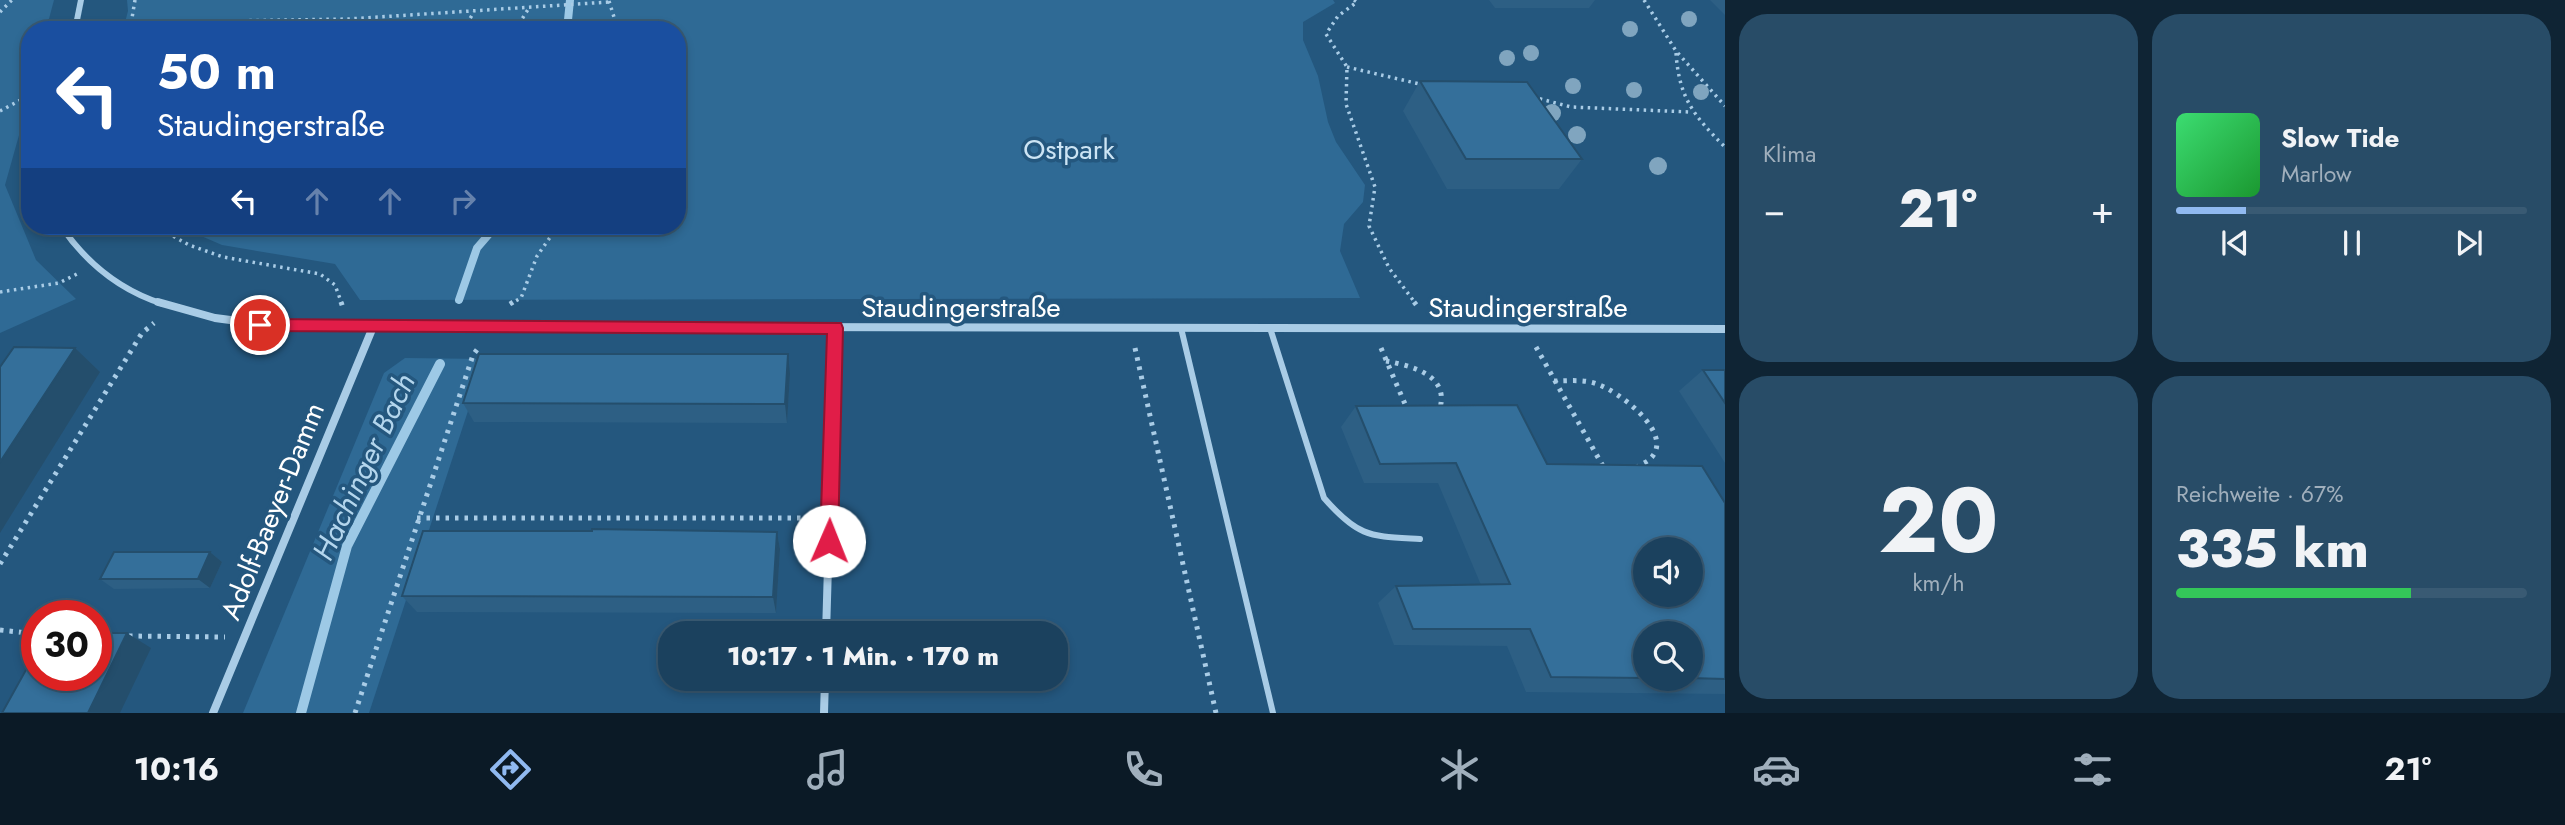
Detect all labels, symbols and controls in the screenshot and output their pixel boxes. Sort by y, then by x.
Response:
text: 50 m [157,37,276,107]
icon: left [42,49,133,140]
text: Staudingerstraße [157,102,385,148]
text: Slow Tide [2281,119,2400,157]
park label: Ostpark [1023,129,1115,170]
text: Klima [1763,137,1816,171]
text: Marlow [2281,157,2352,191]
text: 21° [1899,171,1977,247]
icon: left [225,182,263,220]
icon: ahead [298,182,336,220]
icon: ahead [371,182,409,220]
icon: right [444,182,482,220]
text: − [1763,182,1785,237]
text: + [2091,182,2114,237]
icon: previous [2216,224,2254,262]
icon: pause [2333,224,2371,262]
icon: next [2450,224,2488,262]
street label: Staudingerstraße [861,287,1061,328]
street label: Staudingerstraße [1428,287,1628,328]
pin [230,295,290,355]
icon: arrive [241,306,279,344]
water label: Hachinger Bach [301,366,426,567]
street label: Adolf-Baeyer-Damm [210,396,335,626]
text: 20 [1879,455,1998,586]
text: Reichweite · 67% [2176,477,2343,511]
position arrow [792,504,866,578]
text: 335 km [2176,511,2369,587]
map controls [1633,537,1703,691]
button: sound [1633,537,1703,607]
text: km/h [1913,566,1964,600]
speed limit sign: 30 [21,600,112,691]
button: search [1633,621,1703,691]
text: 10:17 · 1 Min. · 170 m [727,637,999,675]
icon: directions [486,745,535,794]
icon: music [803,745,852,794]
icon: phone [1119,745,1168,794]
icon: climate [1435,745,1484,794]
icon: car [1752,745,1801,794]
icon: filters [2068,745,2117,794]
text: 10:16 [134,746,219,792]
text: 21° [2384,746,2431,792]

